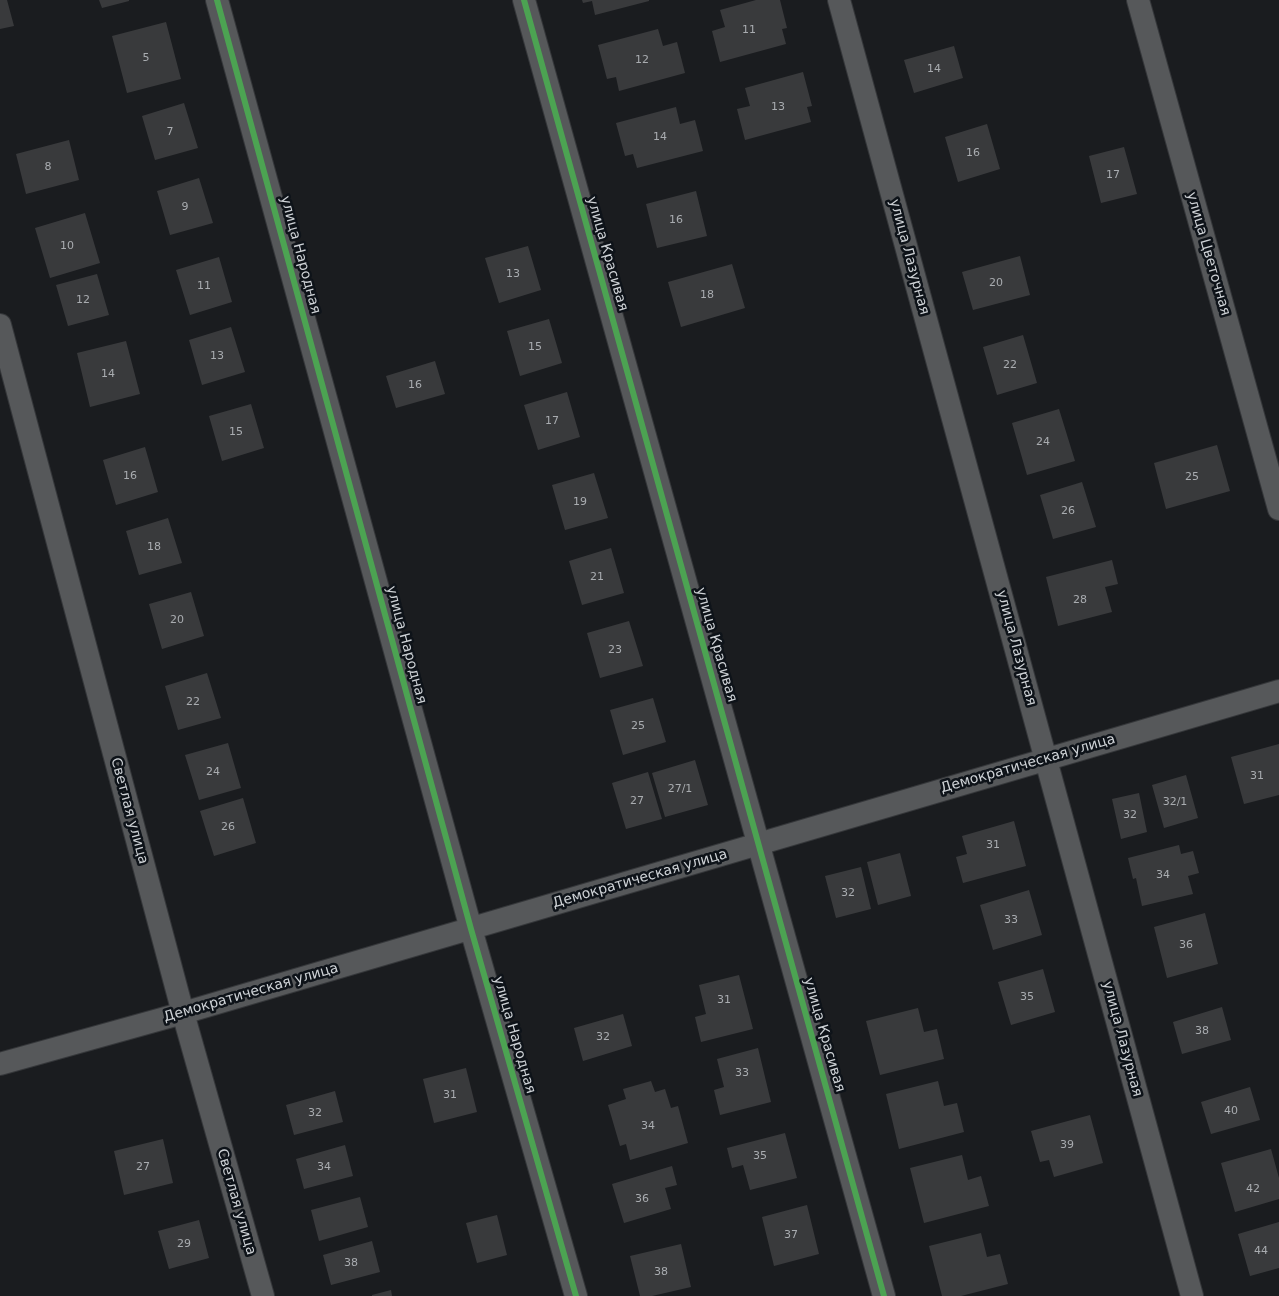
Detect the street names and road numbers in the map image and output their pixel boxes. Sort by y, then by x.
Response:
street label: улица Цветочная [1182,190,1234,318]
street label: улица Народная [276,194,324,316]
street label: улица Красивая [583,195,631,313]
street label: улица Лазурная [886,197,932,317]
street label: улица Народная [382,584,430,706]
street label: улица Красивая [692,586,740,704]
street label: улица Лазурная [993,588,1039,708]
street label: Демократическая улица [939,731,1117,797]
street label: Светлая улица [107,756,151,866]
street label: Демократическая улица [551,846,729,912]
street label: Демократическая улица [162,960,340,1026]
street label: улица Народная [489,974,539,1096]
street label: улица Красивая [800,976,848,1094]
street label: улица Лазурная [1099,979,1145,1099]
street label: Светлая улица [213,1147,259,1257]

